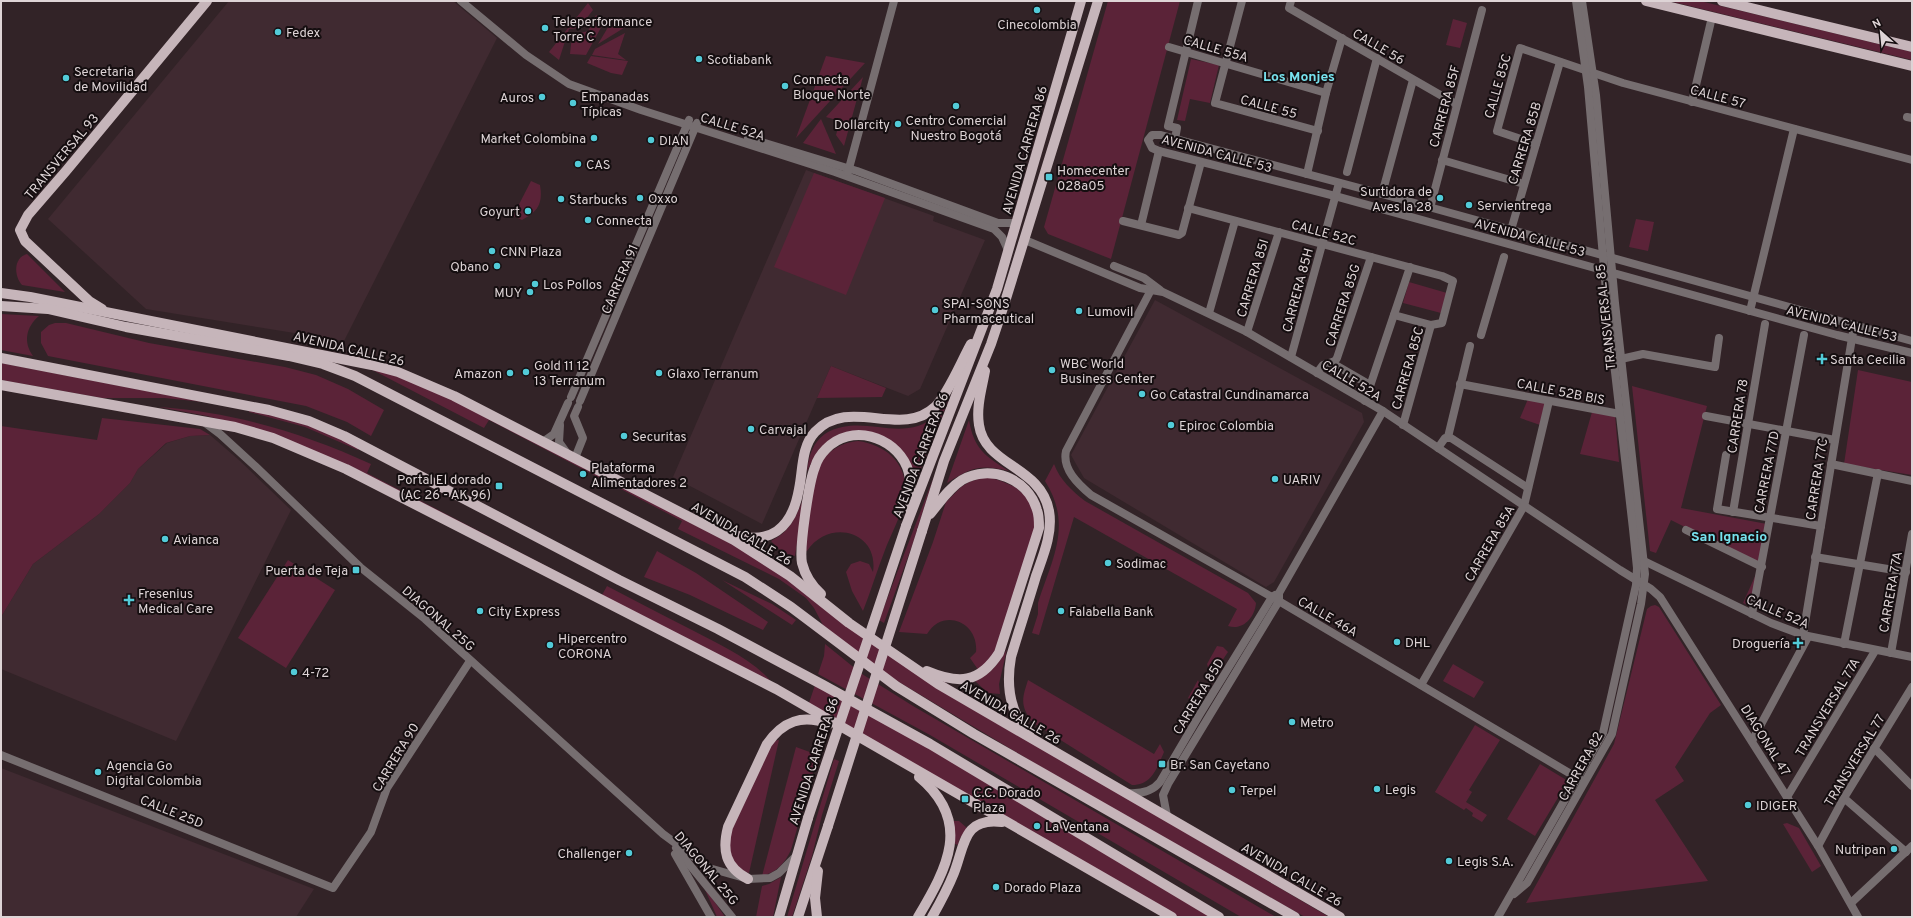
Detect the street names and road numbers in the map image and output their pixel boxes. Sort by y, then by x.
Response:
street label: CALLE 56 [1349,26,1407,69]
street label: CALLE 55A [1181,33,1250,67]
street label: CALLE 85C [1482,52,1516,121]
street label: CARRERA 85F [1427,64,1465,150]
street label: CALLE 57 [1688,83,1747,113]
street label: AVENIDA CARRERA 86 [1000,84,1052,217]
street label: CALLE 55 [1238,93,1299,123]
street label: CARRERA 85B [1506,100,1546,187]
street label: CALLE 52A [698,110,767,145]
street label: TRANSVERSAL 93 [22,111,103,203]
street label: AVENIDA CALLE 53 [1159,132,1274,177]
street label: AVENIDA CALLE 53 [1472,216,1587,261]
street label: CALLE 52C [1289,218,1358,250]
street label: CARRERA 85I [1234,237,1273,320]
street label: CARRERA 91 [599,243,643,317]
street label: CARRERA 85H [1280,247,1318,334]
street label: CARRERA 85G [1323,262,1365,349]
street label: TRANSVERSAL 85 [1593,263,1621,371]
street label: AVENIDA CALLE 53 [1784,303,1899,346]
street label: CARRERA 85C [1389,325,1428,412]
street label: AVENIDA CALLE 26 [291,329,406,371]
street label: CALLE 52A [1318,358,1384,406]
street label: CALLE 52B BIS [1515,377,1606,409]
street label: CARRERA 78 [1725,378,1753,455]
street label: AVENIDA CARRERA 86 [891,391,953,521]
street label: CARRERA 77D [1752,430,1784,515]
street label: CARRERA 77C [1804,437,1832,521]
street label: AVENIDA CALLE 26 [688,499,794,570]
street label: CARRERA 85A [1462,503,1519,585]
street label: CARRERA 77A [1877,550,1907,634]
street label: DIAGONAL 25G [398,583,477,656]
street label: CALLE 52A [1743,592,1811,633]
street label: CALLE 46A [1294,594,1360,641]
street label: CARRERA 85D [1171,656,1229,738]
street label: TRANSVERSAL 77A [1793,656,1865,760]
street label: AVENIDA CALLE 26 [957,678,1063,749]
street label: AVENIDA CARRERA 86 [787,696,843,827]
street label: DIAGONAL 47 [1736,702,1793,780]
street label: TRANSVERSAL 77 [1822,712,1890,810]
street label: CARRERA 90 [370,721,424,795]
street label: CARRERA 82 [1556,729,1607,805]
street label: CALLE 25D [137,793,205,833]
street label: DIAGONAL 25G [670,829,741,909]
street label: AVENIDA CALLE 26 [1238,840,1344,911]

